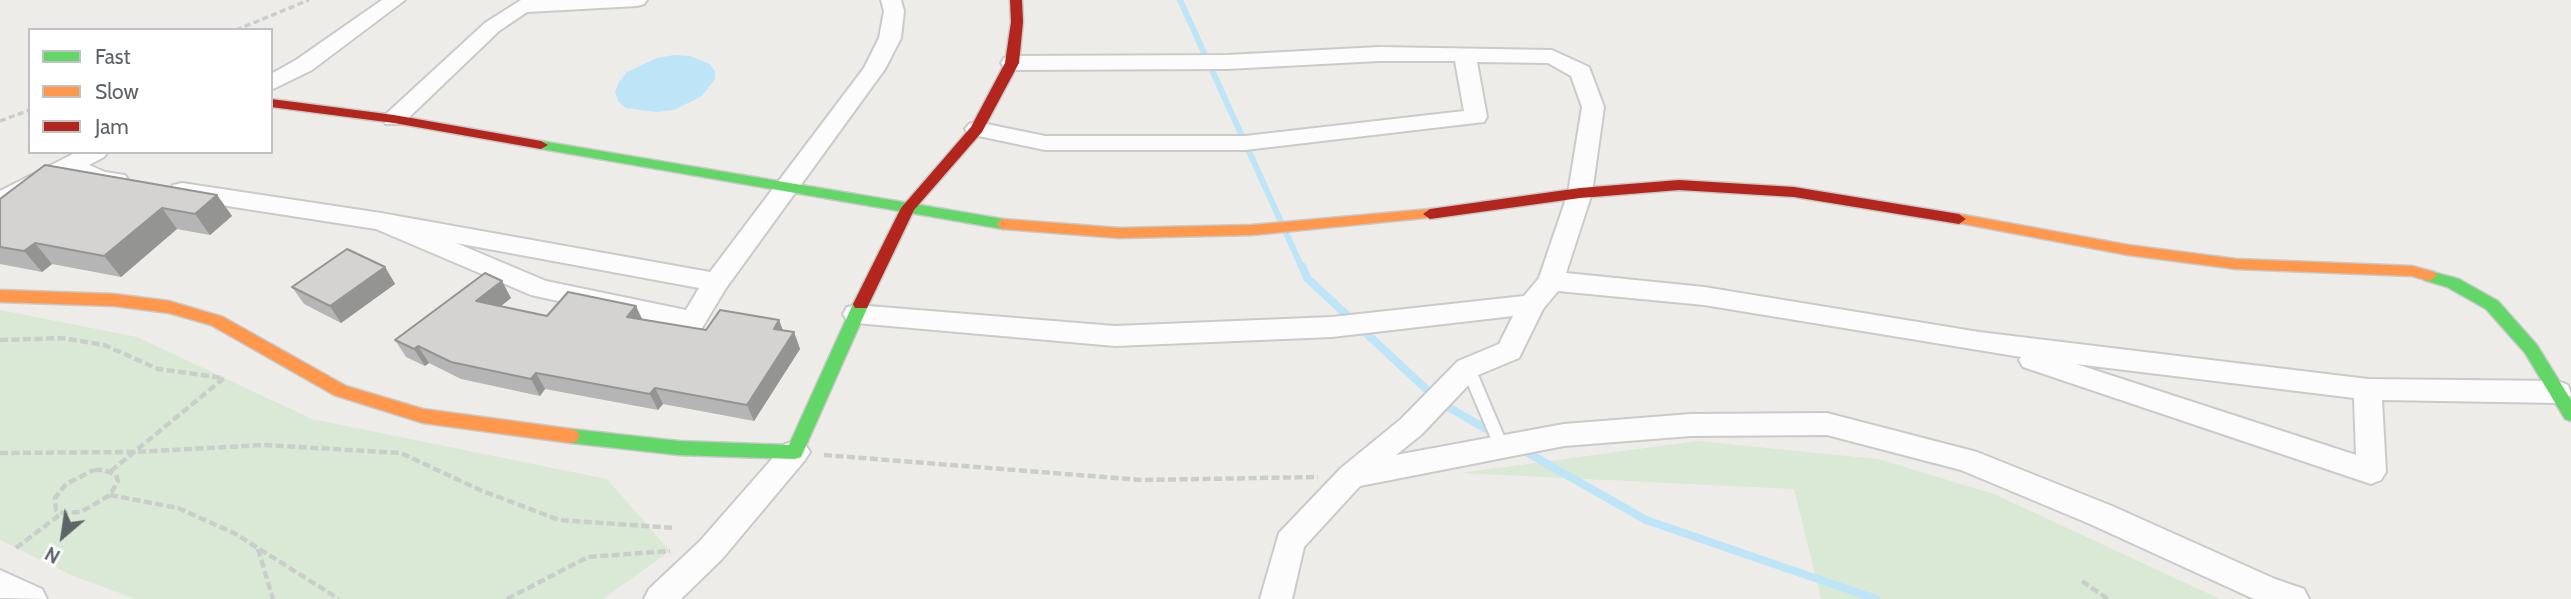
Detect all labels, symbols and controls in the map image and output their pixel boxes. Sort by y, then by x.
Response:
legend [28,28,273,154]
text: Fast [95,44,131,69]
text: Slow [95,79,139,104]
text: Jam [95,114,129,139]
north arrow [28,501,98,571]
text: N [41,541,64,568]

